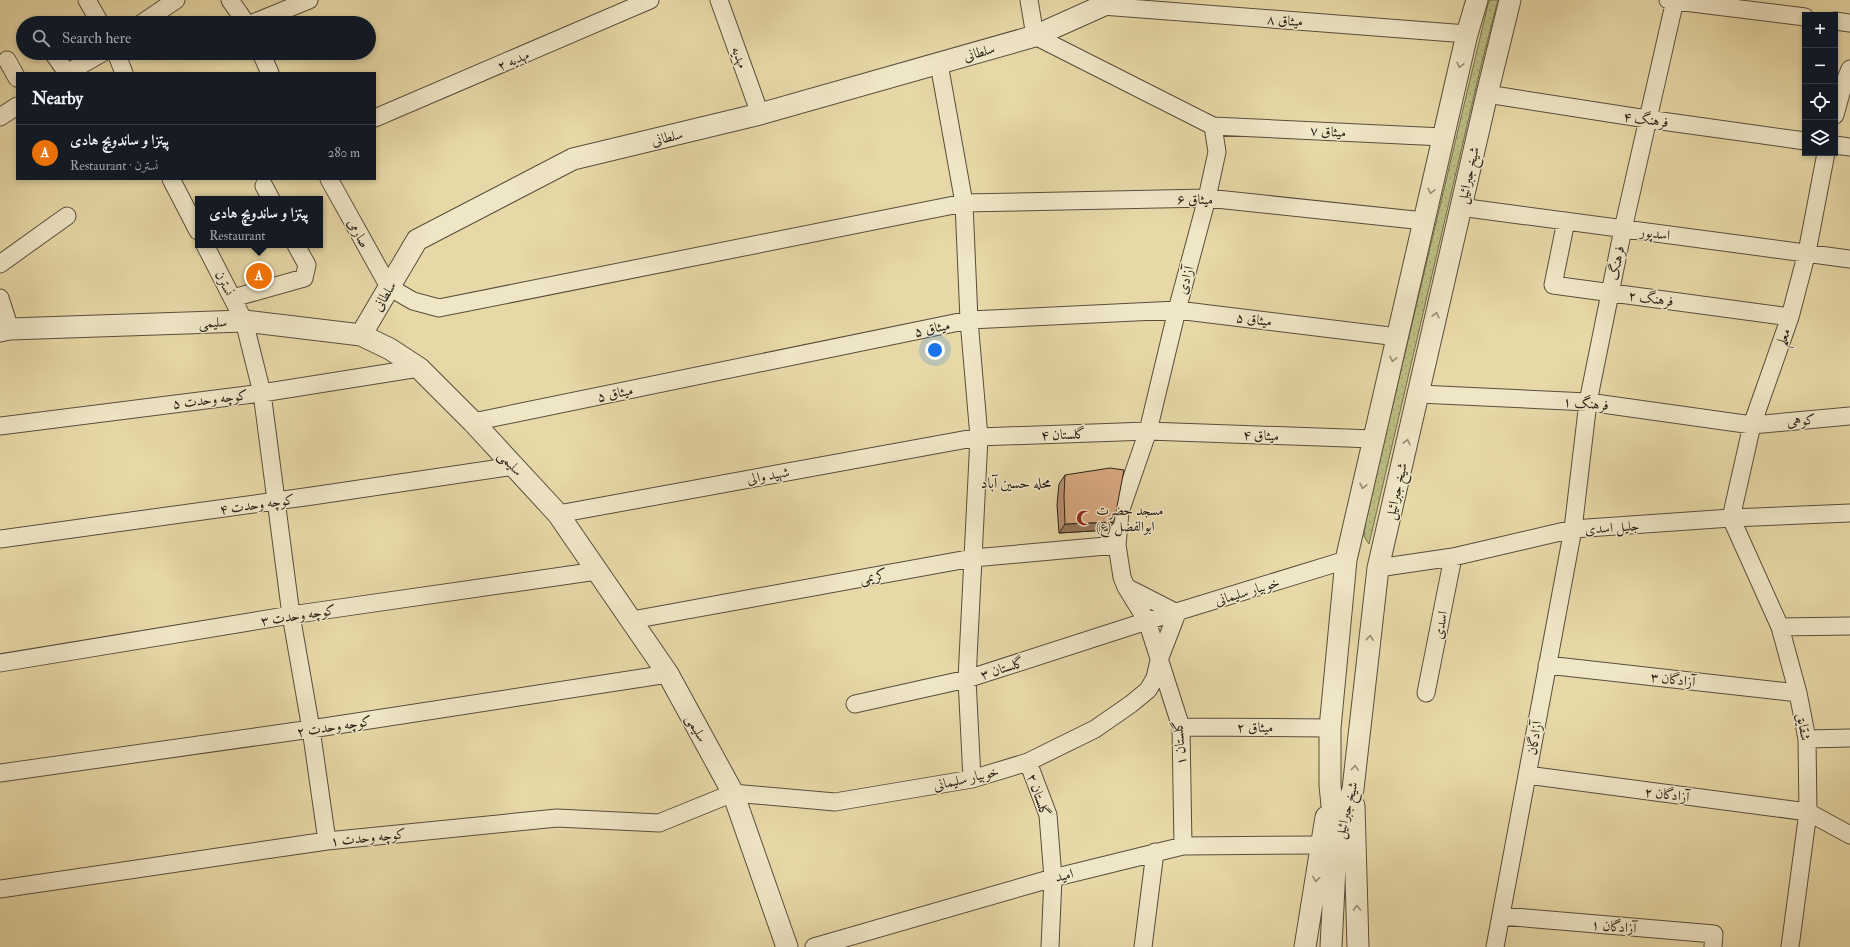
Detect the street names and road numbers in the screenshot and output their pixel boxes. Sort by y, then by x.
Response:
street label: میثاق ۸ [1266,11,1304,30]
street label: سلطانی [961,40,997,65]
street label: مهدیه [727,44,751,71]
street label: مهدیه ۲ [495,46,532,76]
street label: فرهنگ ۴ [1622,107,1670,131]
street label: میثاق ۷ [1309,122,1347,141]
street label: سلطانی [650,125,685,150]
street label: شیخ جبرائیل [1454,145,1487,206]
street label: میثاق ۶ [1177,191,1213,208]
street label: صارمی [344,216,373,251]
street label: اسدپور [1636,223,1671,246]
street label: فرهنگ [1604,244,1628,282]
street label: آزادی [1174,262,1198,296]
street label: نسترن [211,268,238,299]
street label: سلطانی [369,278,400,314]
street label: فرهنگ ۲ [1627,286,1675,310]
street label: میثاق ۵ [1235,309,1273,330]
street label: سلیمی [198,314,228,332]
street label: میثاق ۵ [913,316,952,341]
street label: معلم [1773,326,1800,350]
street label: میثاق ۵ [596,381,635,406]
street label: کوچه وحدت ۵ [172,386,249,414]
street label: فرهنگ ۱ [1562,392,1610,414]
street label: کوهی [1786,411,1816,430]
street label: گلستان ۴ [1040,425,1086,444]
street label: میثاق ۴ [1243,426,1279,445]
street label: سلیمی [494,447,527,480]
street label: شیخ جبرائیل [1382,461,1415,522]
street label: شهید والی [745,463,791,489]
street label: کوچه وحدت ۴ [218,491,296,519]
street label: جلیل اسدی [1584,517,1640,540]
street label: کریمی [858,566,888,588]
street label: خوبیار سلیمانی [1213,574,1282,609]
street label: کوچه وحدت ۳ [259,601,337,631]
street label: اسدی [1429,610,1452,641]
street label: گلستان ۳ [978,653,1026,683]
street label: آزادگان ۳ [1649,668,1698,691]
street label: کوچه وحدت ۲ [295,712,373,742]
street label: سلیمی [681,712,711,745]
street label: شقایق [1793,712,1814,742]
street label: آزادگان [1523,718,1546,756]
street label: میثاق ۲ [1237,719,1273,736]
street label: گلستان ۱ [1169,720,1190,766]
street label: خوبیار سلیمانی [932,763,1001,794]
street label: گلستان ۲ [1023,771,1054,819]
street label: شیخ جبرائیل [1331,780,1366,841]
street label: آزادگان ۲ [1643,783,1692,806]
street label: کوچه وحدت ۱ [330,825,407,851]
street label: امید [1053,865,1075,886]
street label: آزادگان ۱ [1591,916,1639,937]

